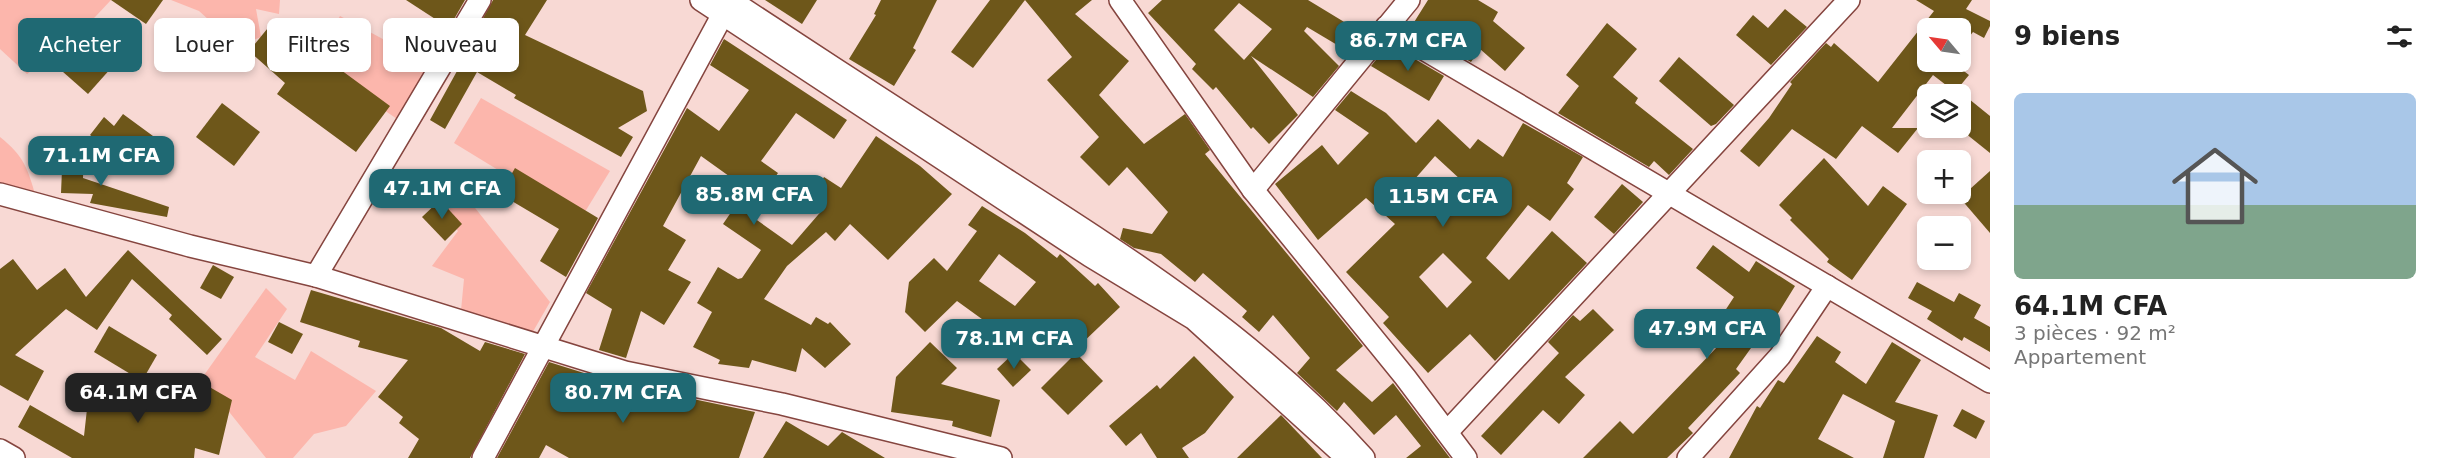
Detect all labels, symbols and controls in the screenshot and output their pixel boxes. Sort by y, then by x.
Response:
chip: Acheter [18,18,142,72]
chip: Louer [154,18,255,72]
chip: Filtres [267,18,371,72]
chip: Nouveau [383,18,519,72]
north arrow [1917,18,1971,72]
map controls [1917,18,1971,270]
icon: filters [2383,20,2416,53]
pin: 86.7M CFA [1339,21,1477,72]
text: 9 biens [2014,21,2120,51]
text: 86.7M CFA [1349,28,1467,52]
button: layers [1917,84,1971,138]
icon: home [2161,132,2269,240]
pin: 71.1M CFA [32,136,170,187]
text: 71.1M CFA [42,143,160,167]
button: + [1917,150,1971,204]
pin: 47.1M CFA [373,169,511,220]
pin: 85.8M CFA [685,175,823,226]
text: 47.1M CFA [383,176,501,200]
pin: 115M CFA [1381,177,1505,228]
text: 85.8M CFA [695,182,813,206]
text: 115M CFA [1388,184,1498,208]
button: − [1917,216,1971,270]
text: 64.1M CFA [2014,291,2167,321]
pin: 47.9M CFA [1638,309,1776,360]
text: 47.9M CFA [1648,316,1766,340]
pin: 78.1M CFA [945,319,1083,370]
text: 3 pièces · 92 m² [2014,321,2176,345]
text: 78.1M CFA [955,326,1073,350]
text: Appartement [2014,345,2146,369]
pin: 64.1M CFA [69,373,207,424]
pin: 80.7M CFA [554,373,692,424]
text: 64.1M CFA [79,380,197,404]
text: 80.7M CFA [564,380,682,404]

